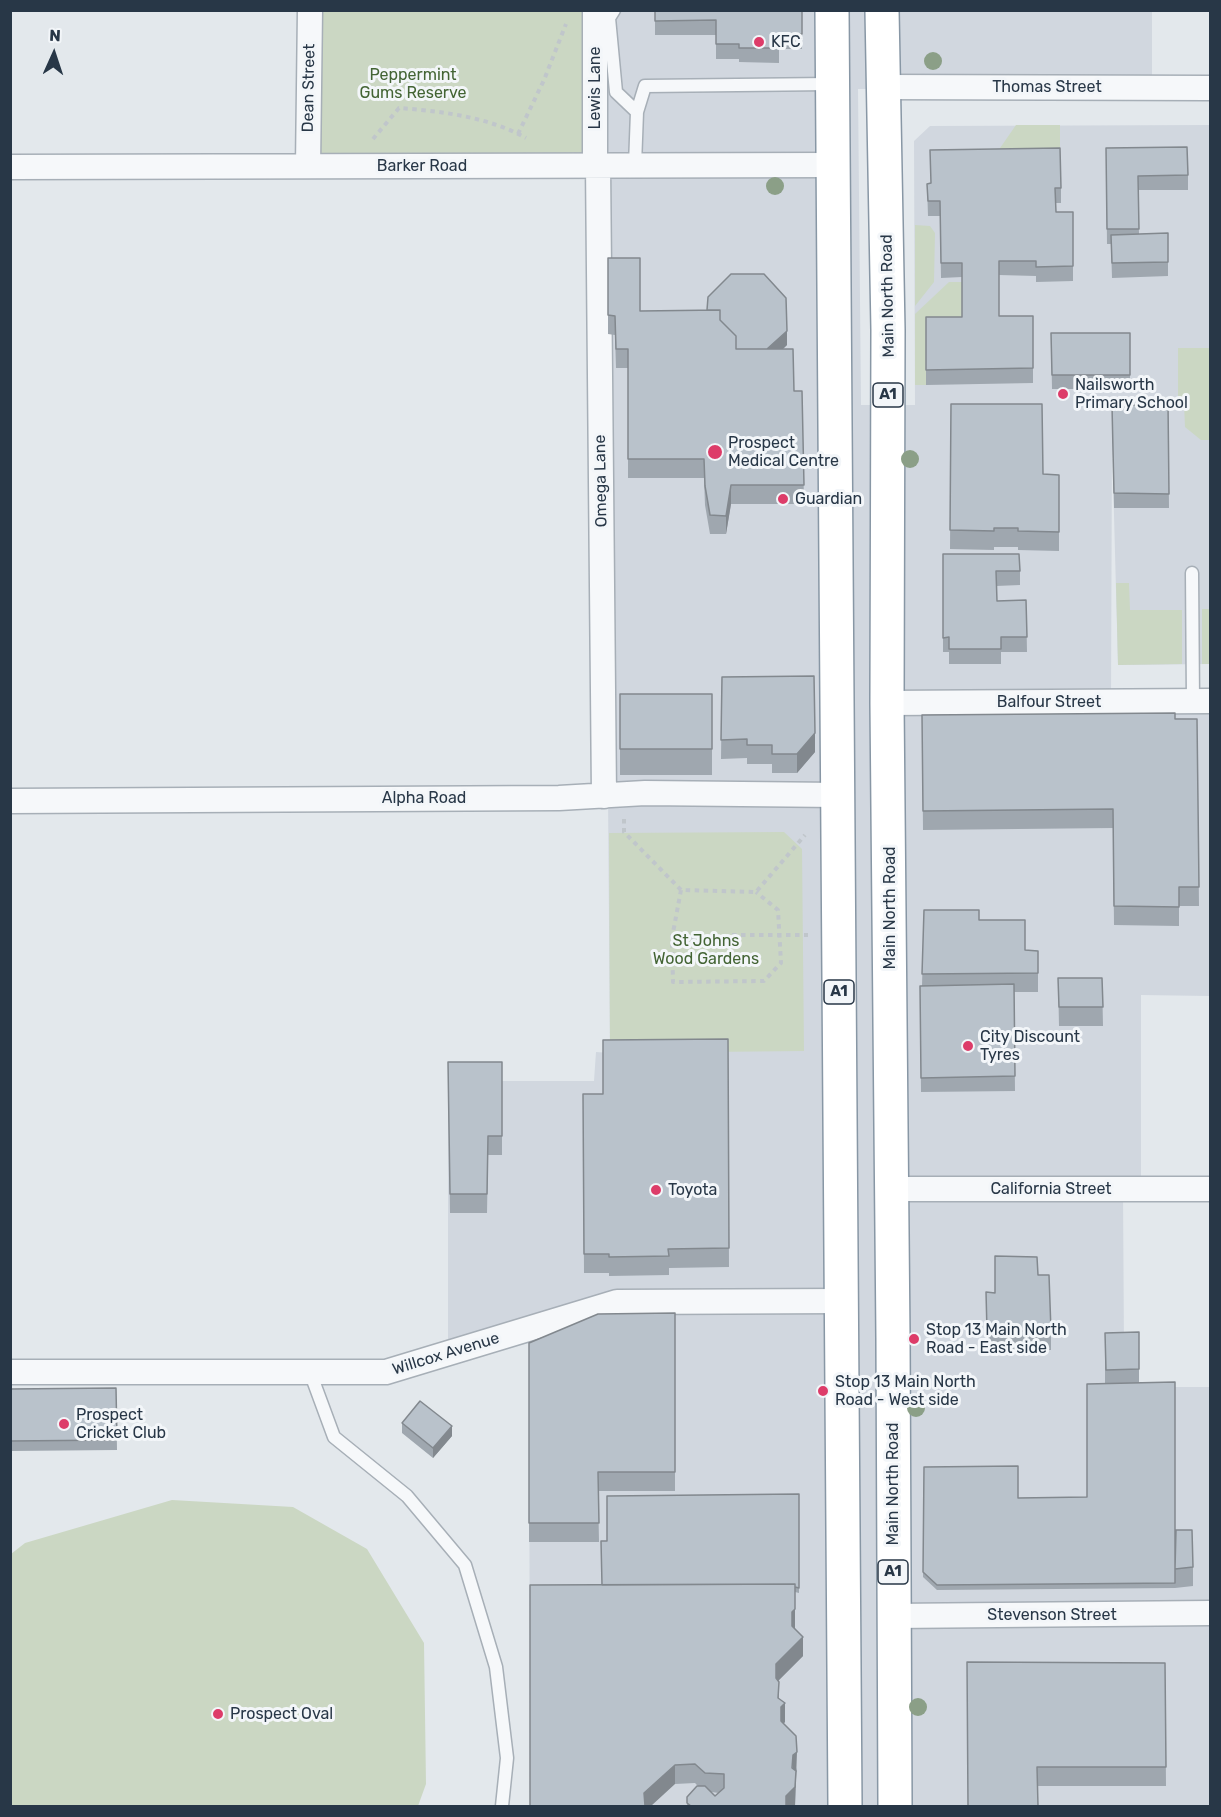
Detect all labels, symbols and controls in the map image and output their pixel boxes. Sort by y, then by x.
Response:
north arrow [24,24,84,84]
text: N [49,26,61,45]
place label: KFC [771,32,801,52]
marker: KFC [752,35,766,49]
street label: Dean Street [299,43,319,133]
street label: Lewis Lane [585,47,605,129]
park label: Peppermint Gums Reserve [360,65,466,103]
street label: Thomas Street [992,77,1102,97]
street label: Barker Road [377,156,467,176]
street label: Main North Road [877,234,899,358]
place label: Nailsworth Primary School [1075,375,1188,413]
road number: A1 [873,383,903,407]
marker: Nailsworth Primary School [1056,387,1070,401]
place label: Prospect Medical Centre [728,433,839,471]
street label: Omega Lane [591,434,611,528]
marker: Prospect Medical Centre [706,443,724,461]
place label: Guardian [795,489,862,509]
marker: Guardian [776,492,790,506]
street label: Balfour Street [997,692,1101,712]
street label: Alpha Road [382,788,466,808]
street label: Main North Road [880,846,900,970]
park label: St Johns Wood Gardens [653,931,759,969]
road number: A1 [824,980,854,1004]
place label: City Discount Tyres [980,1027,1080,1065]
marker: City Discount Tyres [961,1039,975,1053]
street label: California Street [990,1179,1112,1199]
place label: Toyota [668,1180,717,1200]
marker: Toyota [649,1183,663,1197]
place label: Stop 13 Main North Road - East side [926,1320,1067,1358]
street label: Willcox Avenue [390,1329,502,1379]
marker: Stop 13 Main North Road - East side [907,1332,921,1346]
place label: Stop 13 Main North Road - West side [835,1372,976,1410]
marker: Stop 13 Main North Road - West side [816,1384,830,1398]
place label: Prospect Cricket Club [76,1405,166,1443]
marker: Prospect Cricket Club [57,1417,71,1431]
street label: Main North Road [883,1422,903,1546]
road number: A1 [878,1560,908,1584]
street label: Stevenson Street [987,1605,1117,1625]
place label: Prospect Oval [230,1704,333,1724]
marker: Prospect Oval [211,1707,225,1721]

